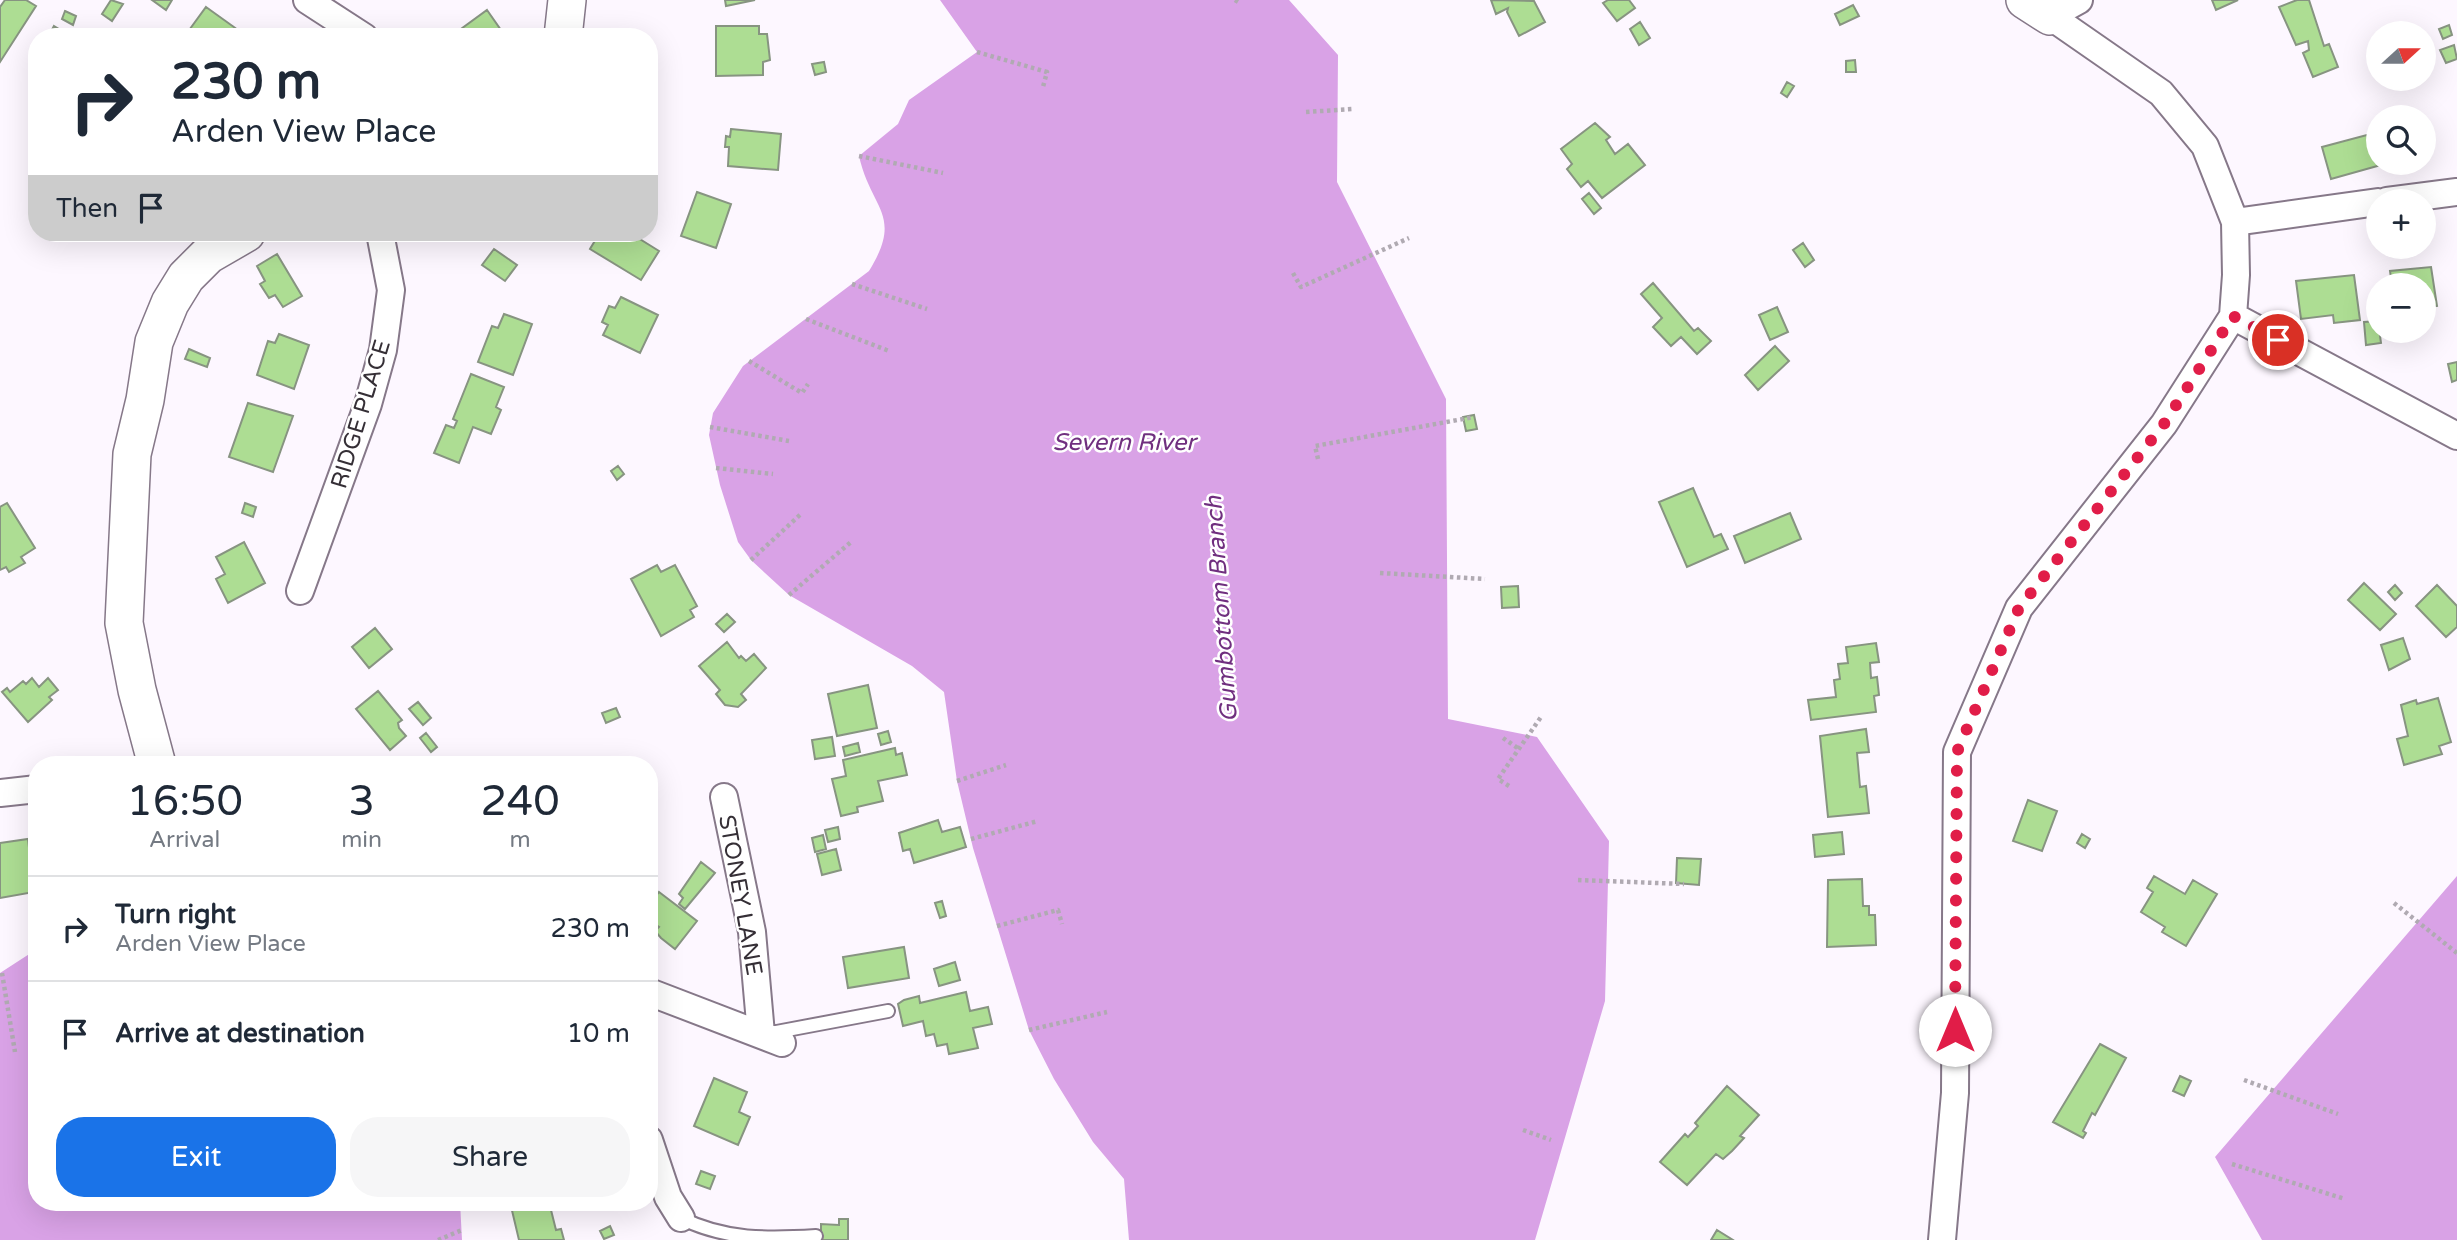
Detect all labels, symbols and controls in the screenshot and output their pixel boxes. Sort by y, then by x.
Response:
north arrow [2366,21,2436,91]
map controls [2366,21,2436,343]
text: 230 m [171,53,321,112]
icon: right [56,56,147,147]
button: search [2366,105,2436,175]
text: Arden View Place [171,113,436,151]
icon: arrive [132,189,170,227]
button: + [2366,189,2436,259]
text: Then [56,193,118,224]
button: − [2366,273,2436,343]
pin [2248,310,2308,370]
icon: arrive [2259,321,2297,359]
street label: RIDGE PLACE [325,337,397,492]
water label: Severn River [1053,428,1198,457]
water label: Gumbottom Branch [1199,494,1244,723]
text: 16:50 [126,776,243,827]
text: 3 [348,776,375,827]
text: 240 [480,776,560,827]
street label: STONEY LANE [712,813,768,978]
text: Arrival [149,826,220,854]
text: min [341,826,382,854]
text: m [509,826,531,854]
text: Turn right [115,899,236,930]
icon: right [56,910,94,948]
text: 230 m [550,913,630,944]
text: Arden View Place [115,930,306,958]
position arrow [1918,993,1992,1067]
icon: arrive [56,1015,94,1053]
text: Arrive at destination [115,1018,365,1049]
text: 10 m [567,1018,630,1049]
button: Exit [56,1117,336,1197]
button: Share [350,1117,630,1197]

